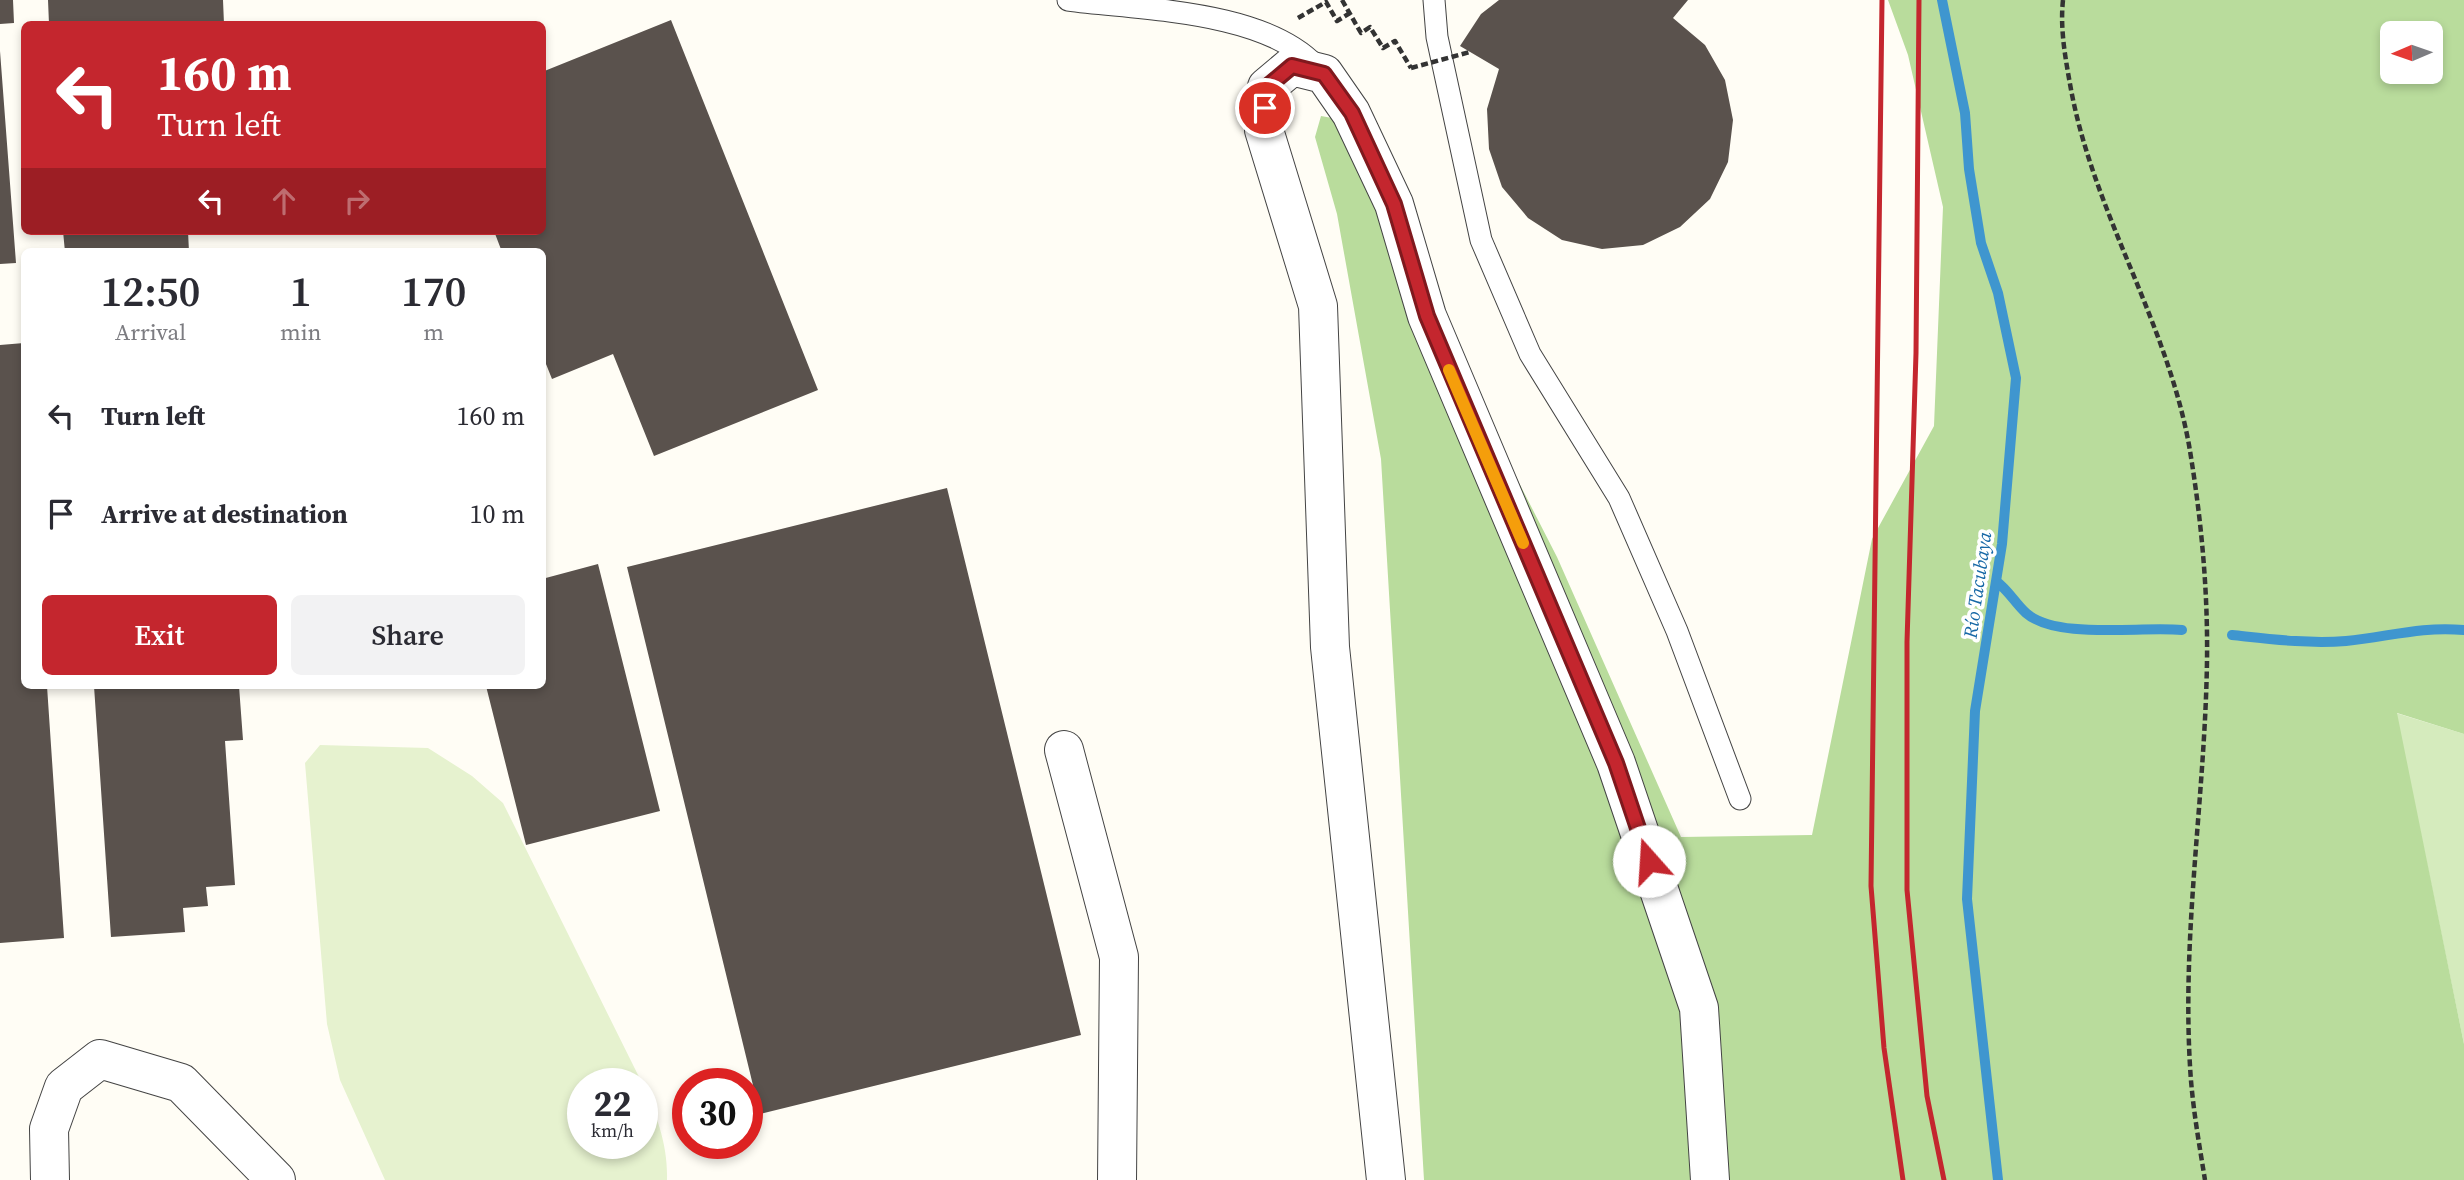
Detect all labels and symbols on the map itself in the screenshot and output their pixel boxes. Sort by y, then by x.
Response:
north arrow [2380,21,2443,84]
pin [1235,78,1295,138]
water label: Río Tacubaya [1957,530,1997,641]
position arrow [1612,824,1686,898]
speed limit sign: 30 [672,1068,763,1159]

